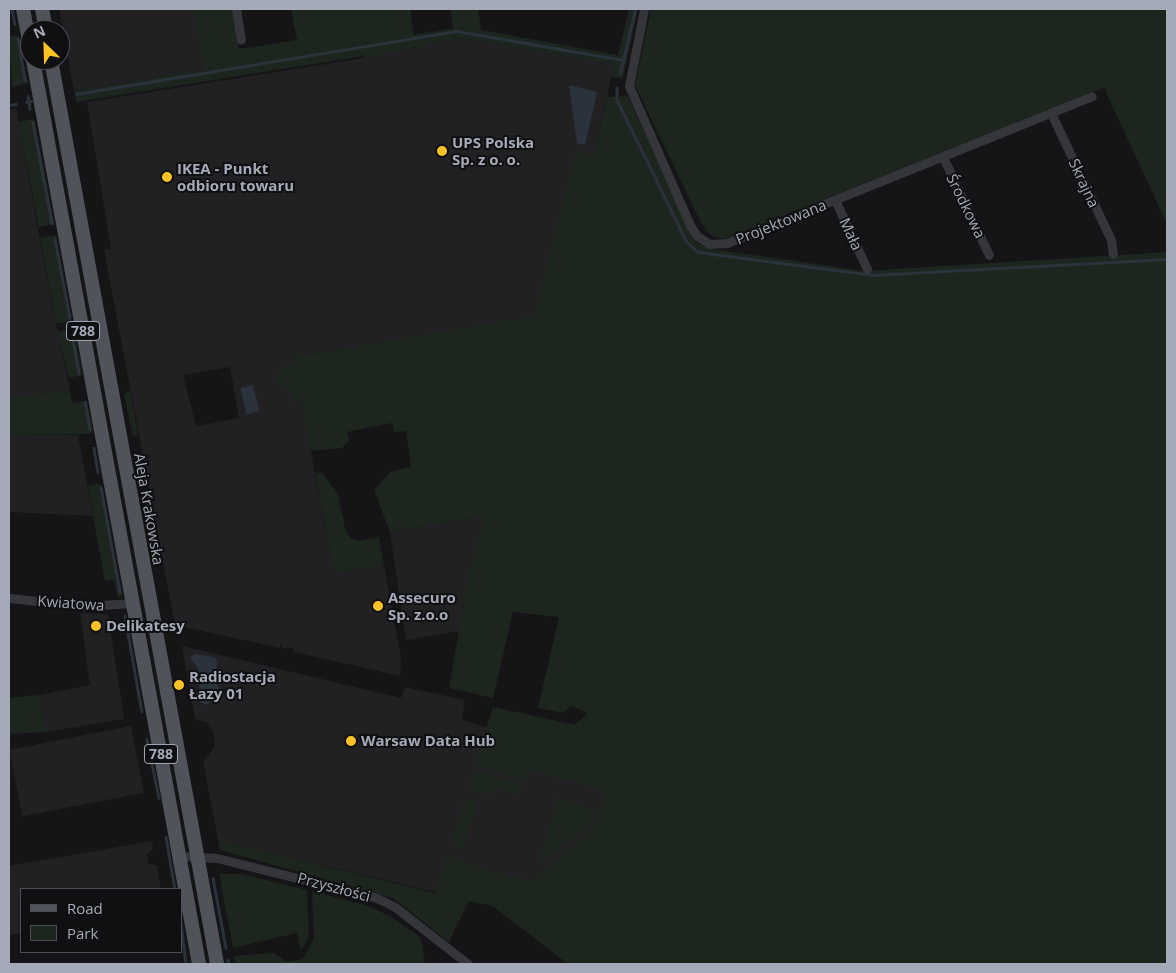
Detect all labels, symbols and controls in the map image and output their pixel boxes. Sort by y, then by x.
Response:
north arrow [20,20,70,70]
text: N [30,21,48,43]
place label: UPS Polska Sp. z o. o. [452,133,534,168]
marker: UPS Polska Sp. z o. o. [436,145,448,157]
street label: Skrajna [1065,156,1103,210]
place label: IKEA - Punkt odbioru towaru [177,159,294,194]
marker: IKEA - Punkt odbioru towaru [161,171,173,183]
street label: Środkowa [943,171,989,241]
street label: Projektowana [733,196,829,248]
street label: Mała [836,215,866,253]
road number: 788 [66,320,100,342]
street label: Aleja Krakowska [130,452,168,566]
place label: Assecuro Sp. z.o.o [388,588,456,623]
street label: Kwiatowa [37,592,105,614]
marker: Assecuro Sp. z.o.o [372,600,384,612]
place label: Delikatesy [106,617,185,635]
marker: Delikatesy [90,620,102,632]
place label: Radiostacja Łazy 01 [189,667,276,702]
marker: Radiostacja Łazy 01 [173,679,185,691]
place label: Warsaw Data Hub [361,732,495,750]
marker: Warsaw Data Hub [345,735,357,747]
road number: 788 [144,742,178,766]
street label: Przyszłości [296,869,372,905]
legend [20,888,182,953]
text: Road [67,898,103,918]
text: Park [67,923,98,943]

